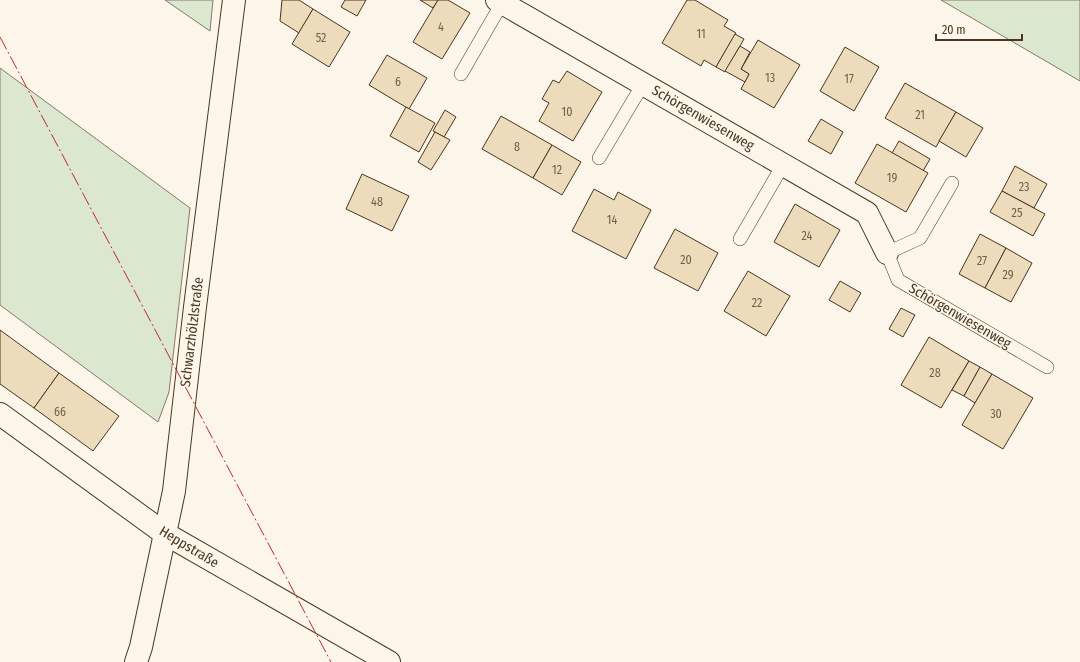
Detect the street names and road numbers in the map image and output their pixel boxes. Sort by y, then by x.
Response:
street label: Schörgenwiesenweg [649,82,758,154]
street label: Schwarzhölzlstraße [177,276,207,388]
street label: Schörgenwiesenweg [906,280,1015,352]
street label: Heppstraße [156,523,222,571]

